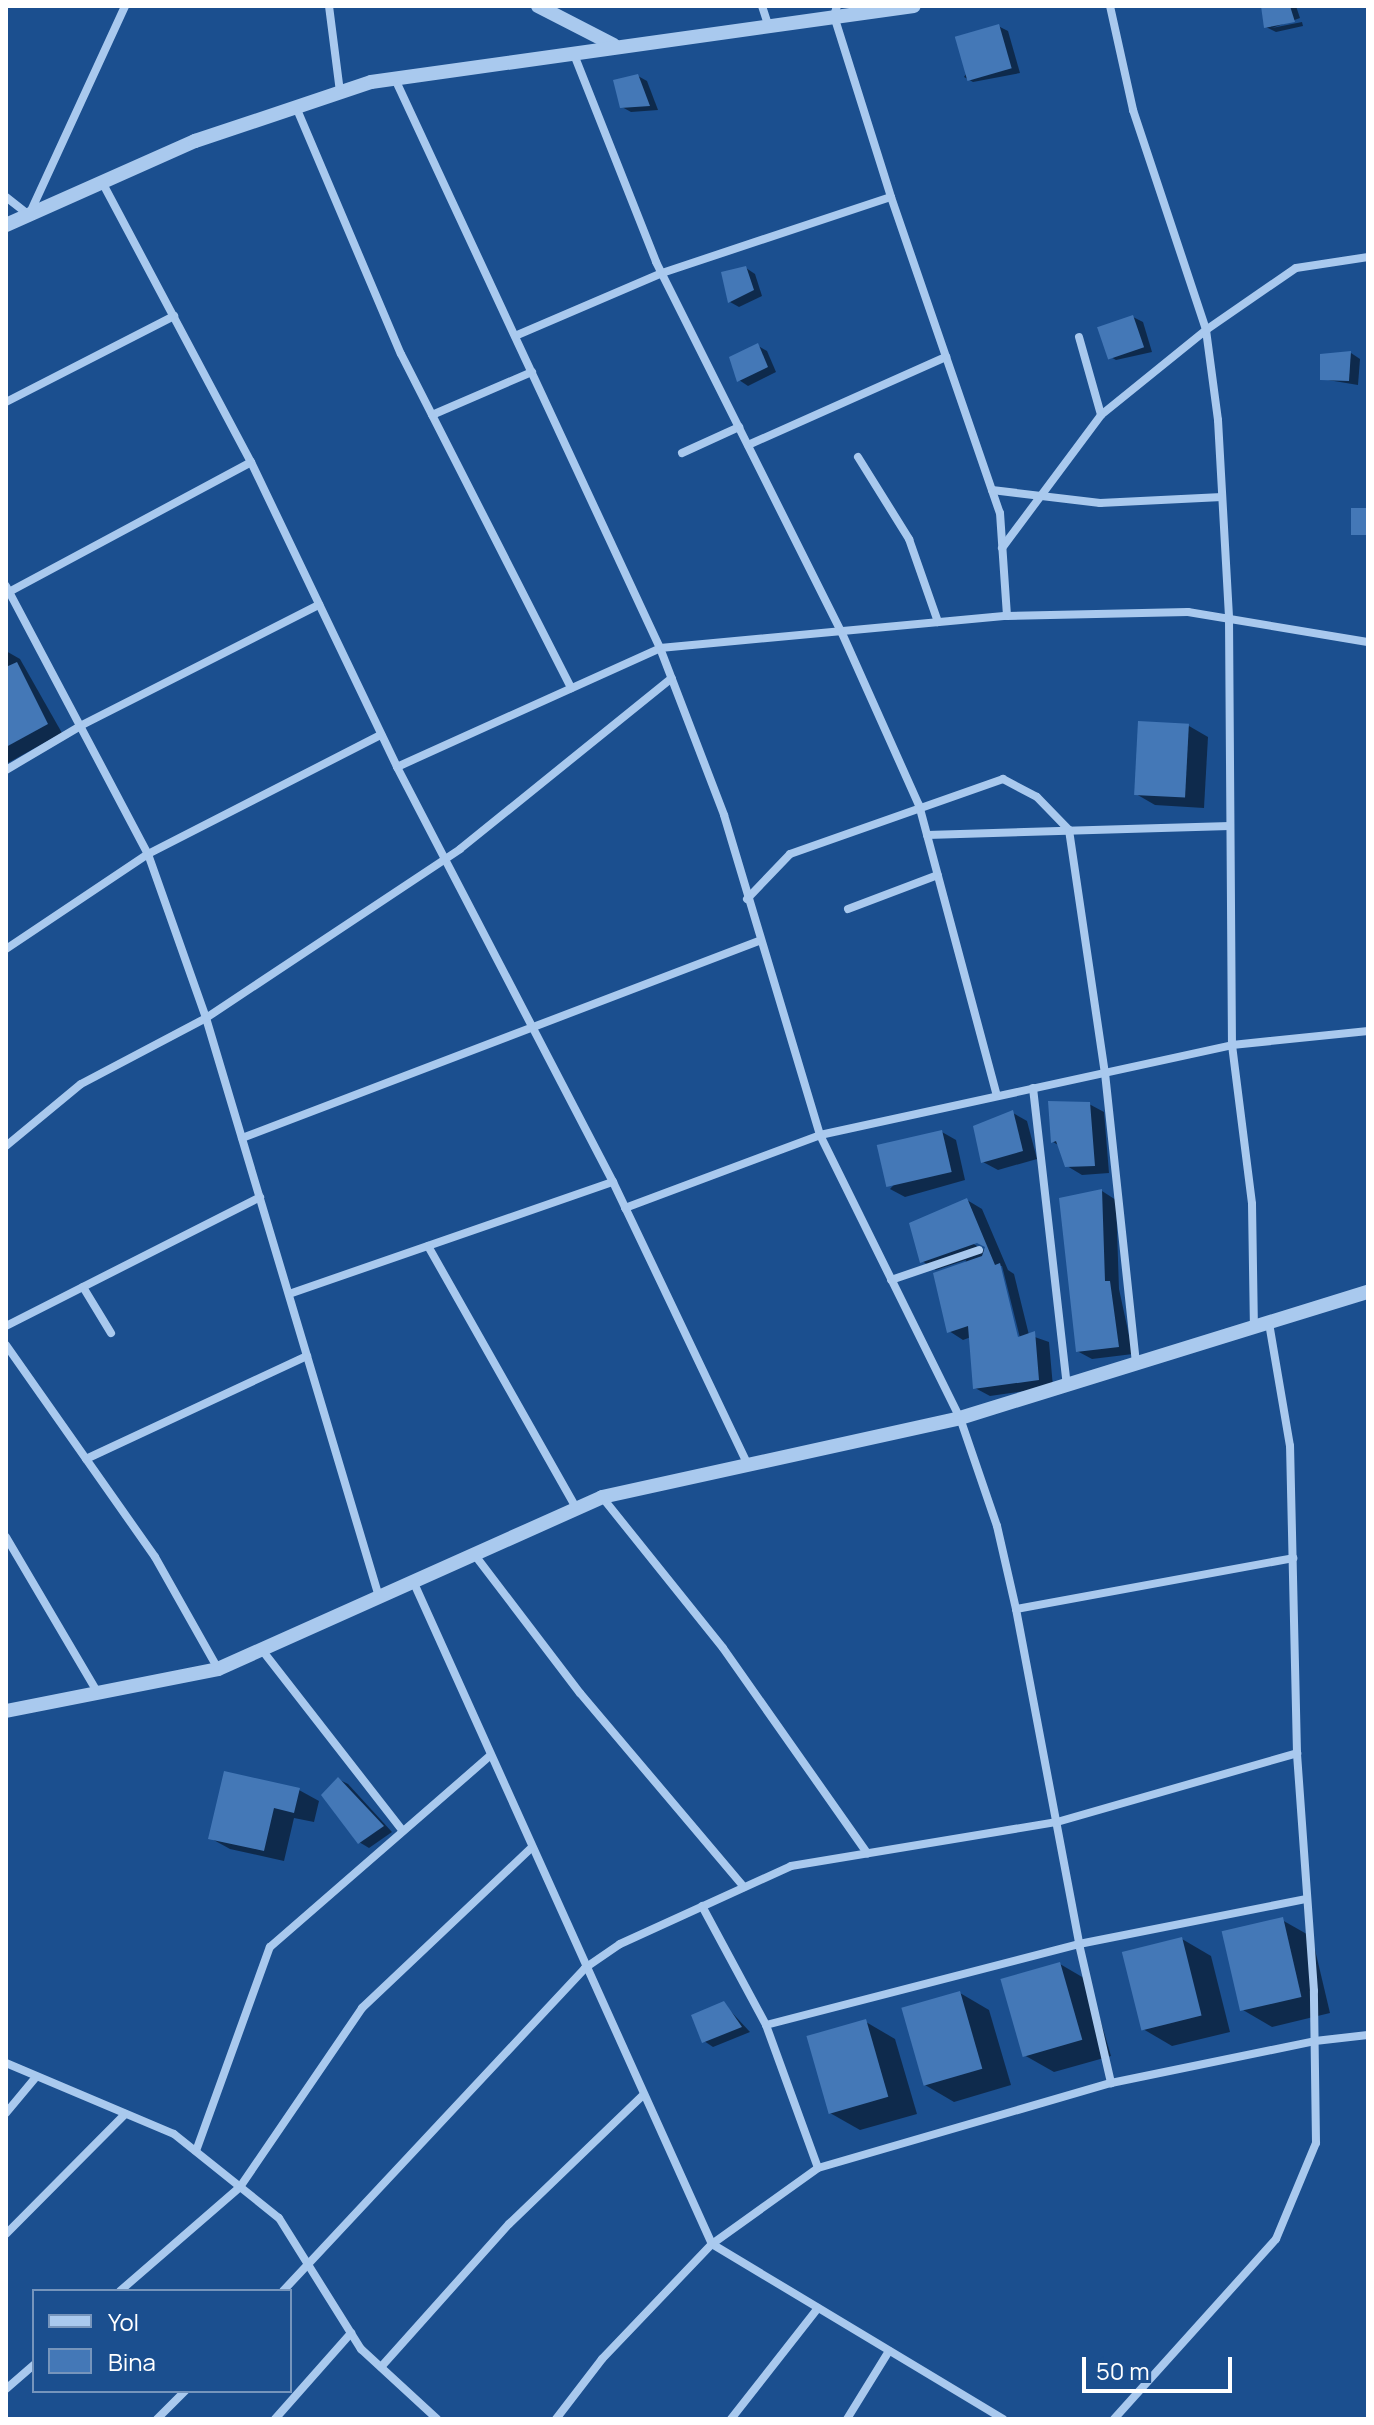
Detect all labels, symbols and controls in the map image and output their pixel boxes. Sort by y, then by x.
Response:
legend [32,2289,292,2393]
text: Yol [108,2305,139,2338]
scale bar [1086,2341,1236,2391]
text: Bina [108,2345,156,2378]
text: 50 m [1096,2354,1150,2387]

